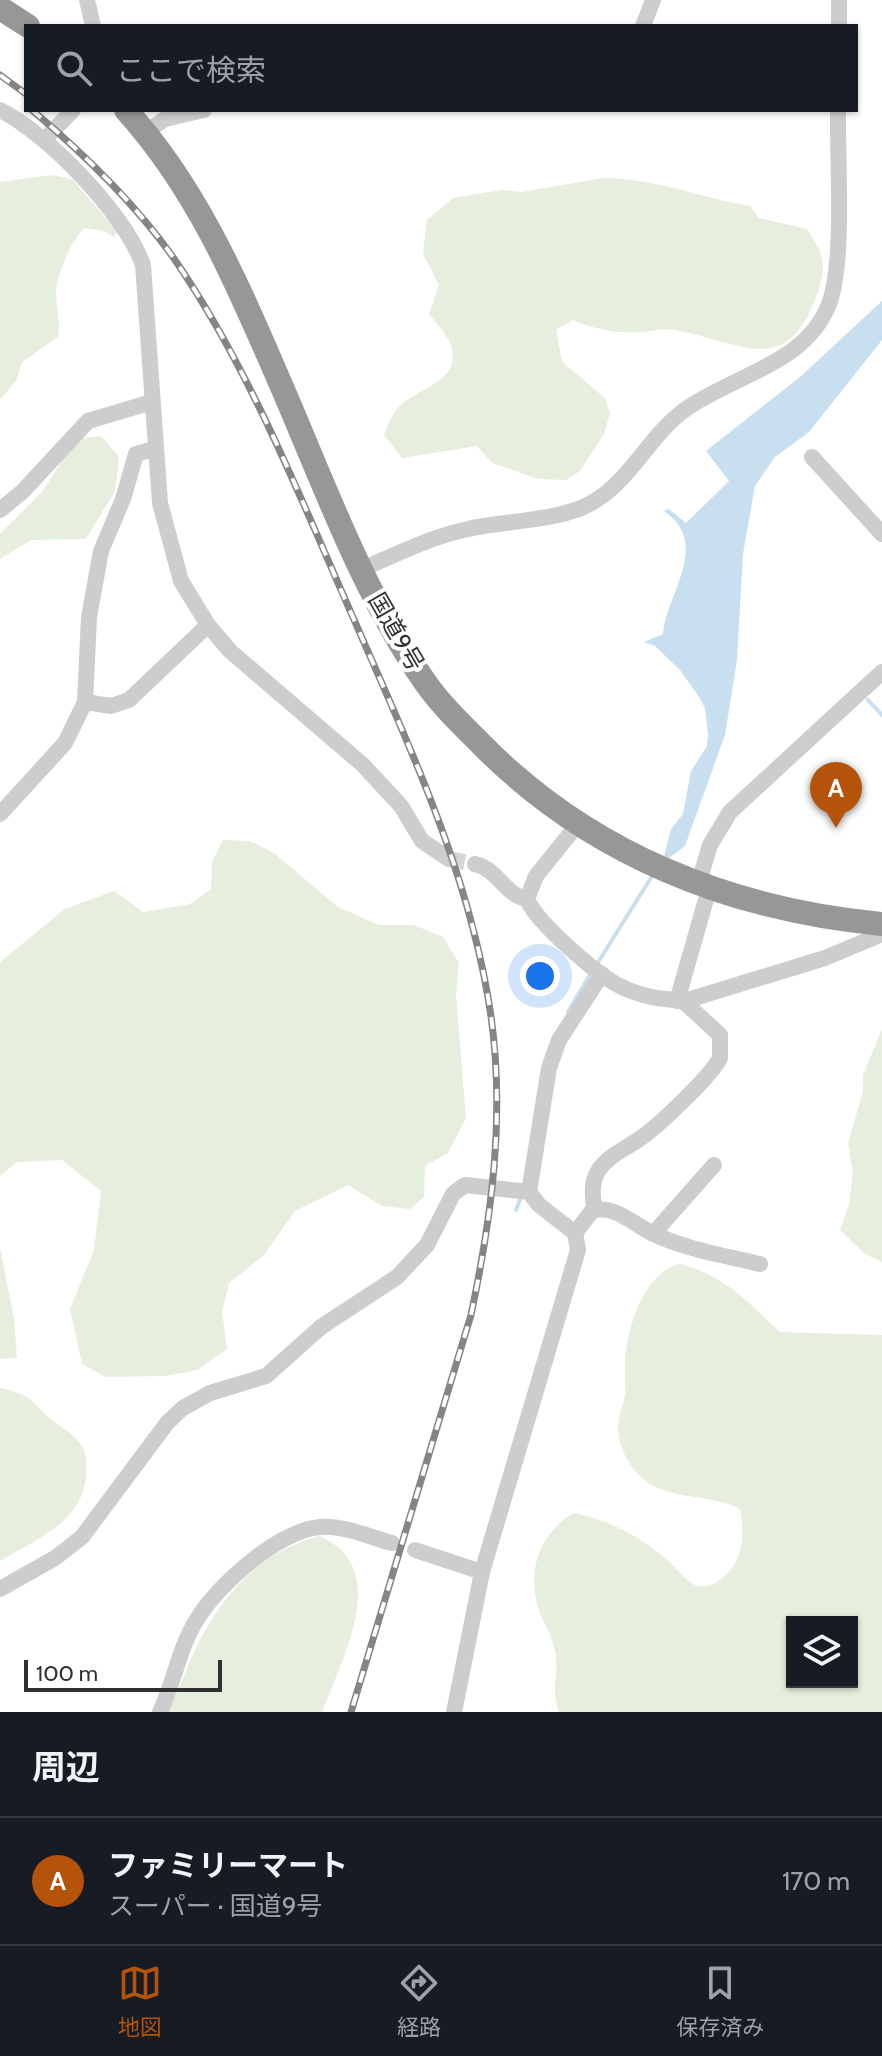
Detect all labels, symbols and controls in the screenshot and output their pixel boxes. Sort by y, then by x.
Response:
search box [24,24,858,112]
icon: search [52,46,96,90]
text: ここで検索 [116,52,266,89]
street label: 国道9号 [362,587,430,676]
pin: A [810,762,862,828]
your location [520,956,560,996]
map controls [786,1616,858,1688]
button: layers [786,1616,858,1688]
scale bar [24,1656,222,1692]
text: 100 m [36,1660,98,1687]
text: 周辺 [32,1746,100,1788]
text: ファミリーマート [108,1847,348,1884]
text: A [50,1865,66,1897]
text: 170 m [782,1865,850,1897]
text: スーパー · 国道9号 [108,1890,322,1922]
tab: 地図 [118,1961,162,2041]
tab: 経路 [397,1961,441,2041]
tab: 保存済み [676,1961,764,2041]

